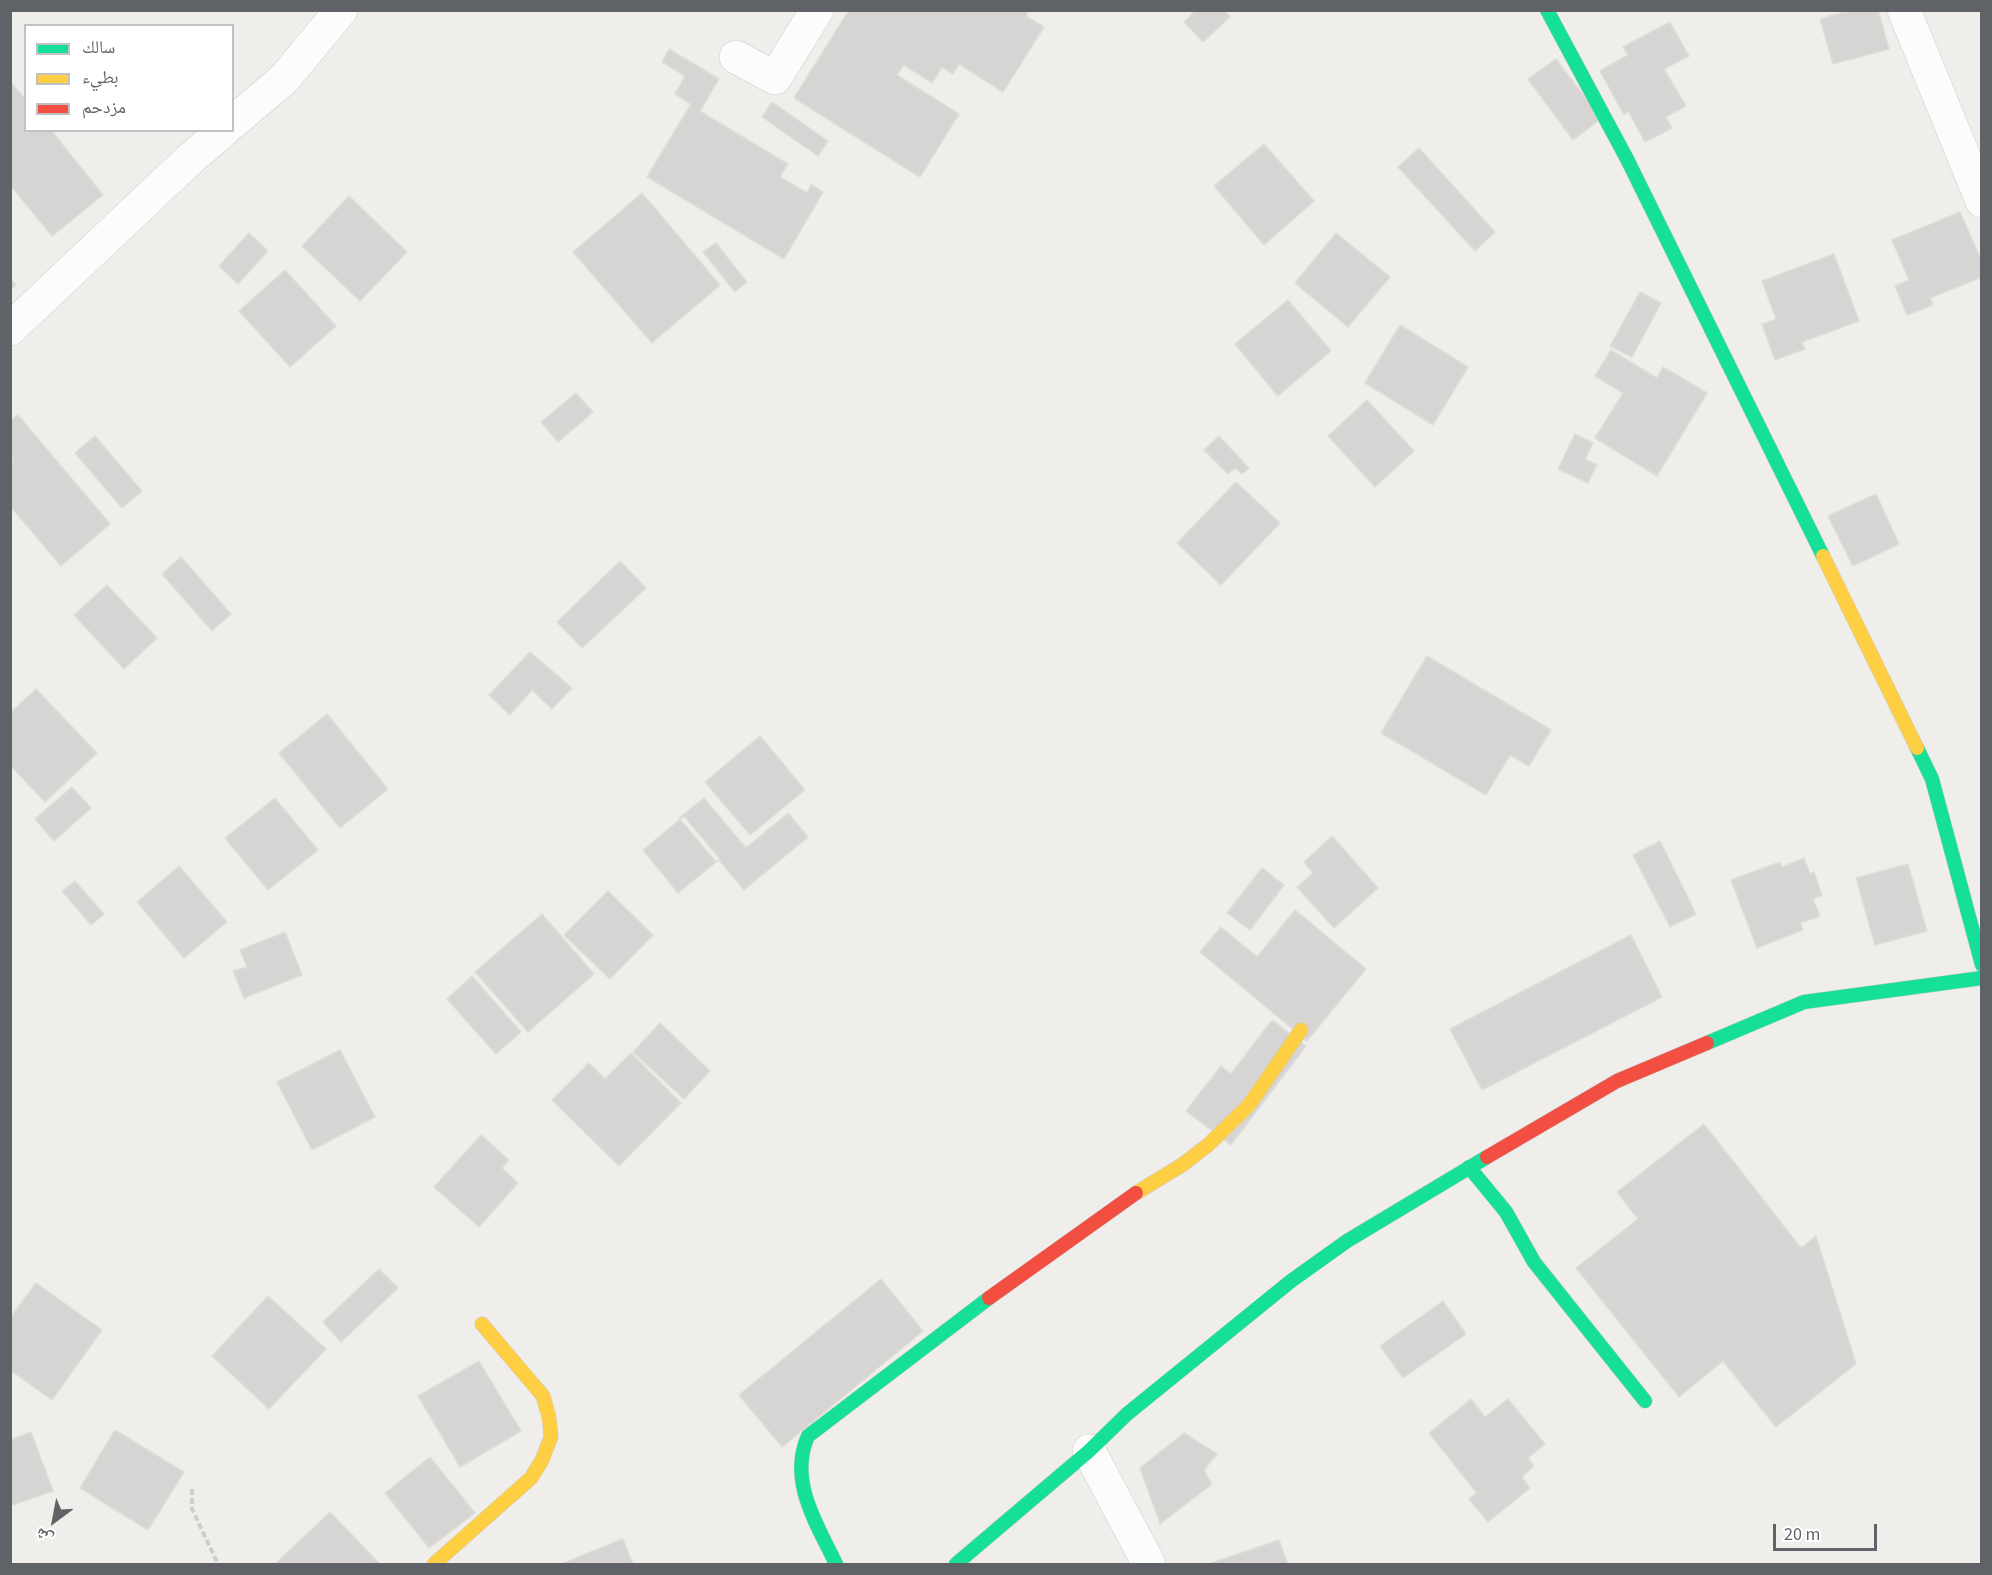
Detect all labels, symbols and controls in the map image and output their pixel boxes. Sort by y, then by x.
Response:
legend [24,24,234,132]
text: سالك [82,35,115,60]
text: بطيء [82,65,119,90]
text: مزدحم [82,95,126,120]
north arrow [24,1491,84,1551]
scale bar [1776,1512,1880,1550]
text: ش [31,1522,57,1550]
text: 20 m [1784,1522,1820,1547]

